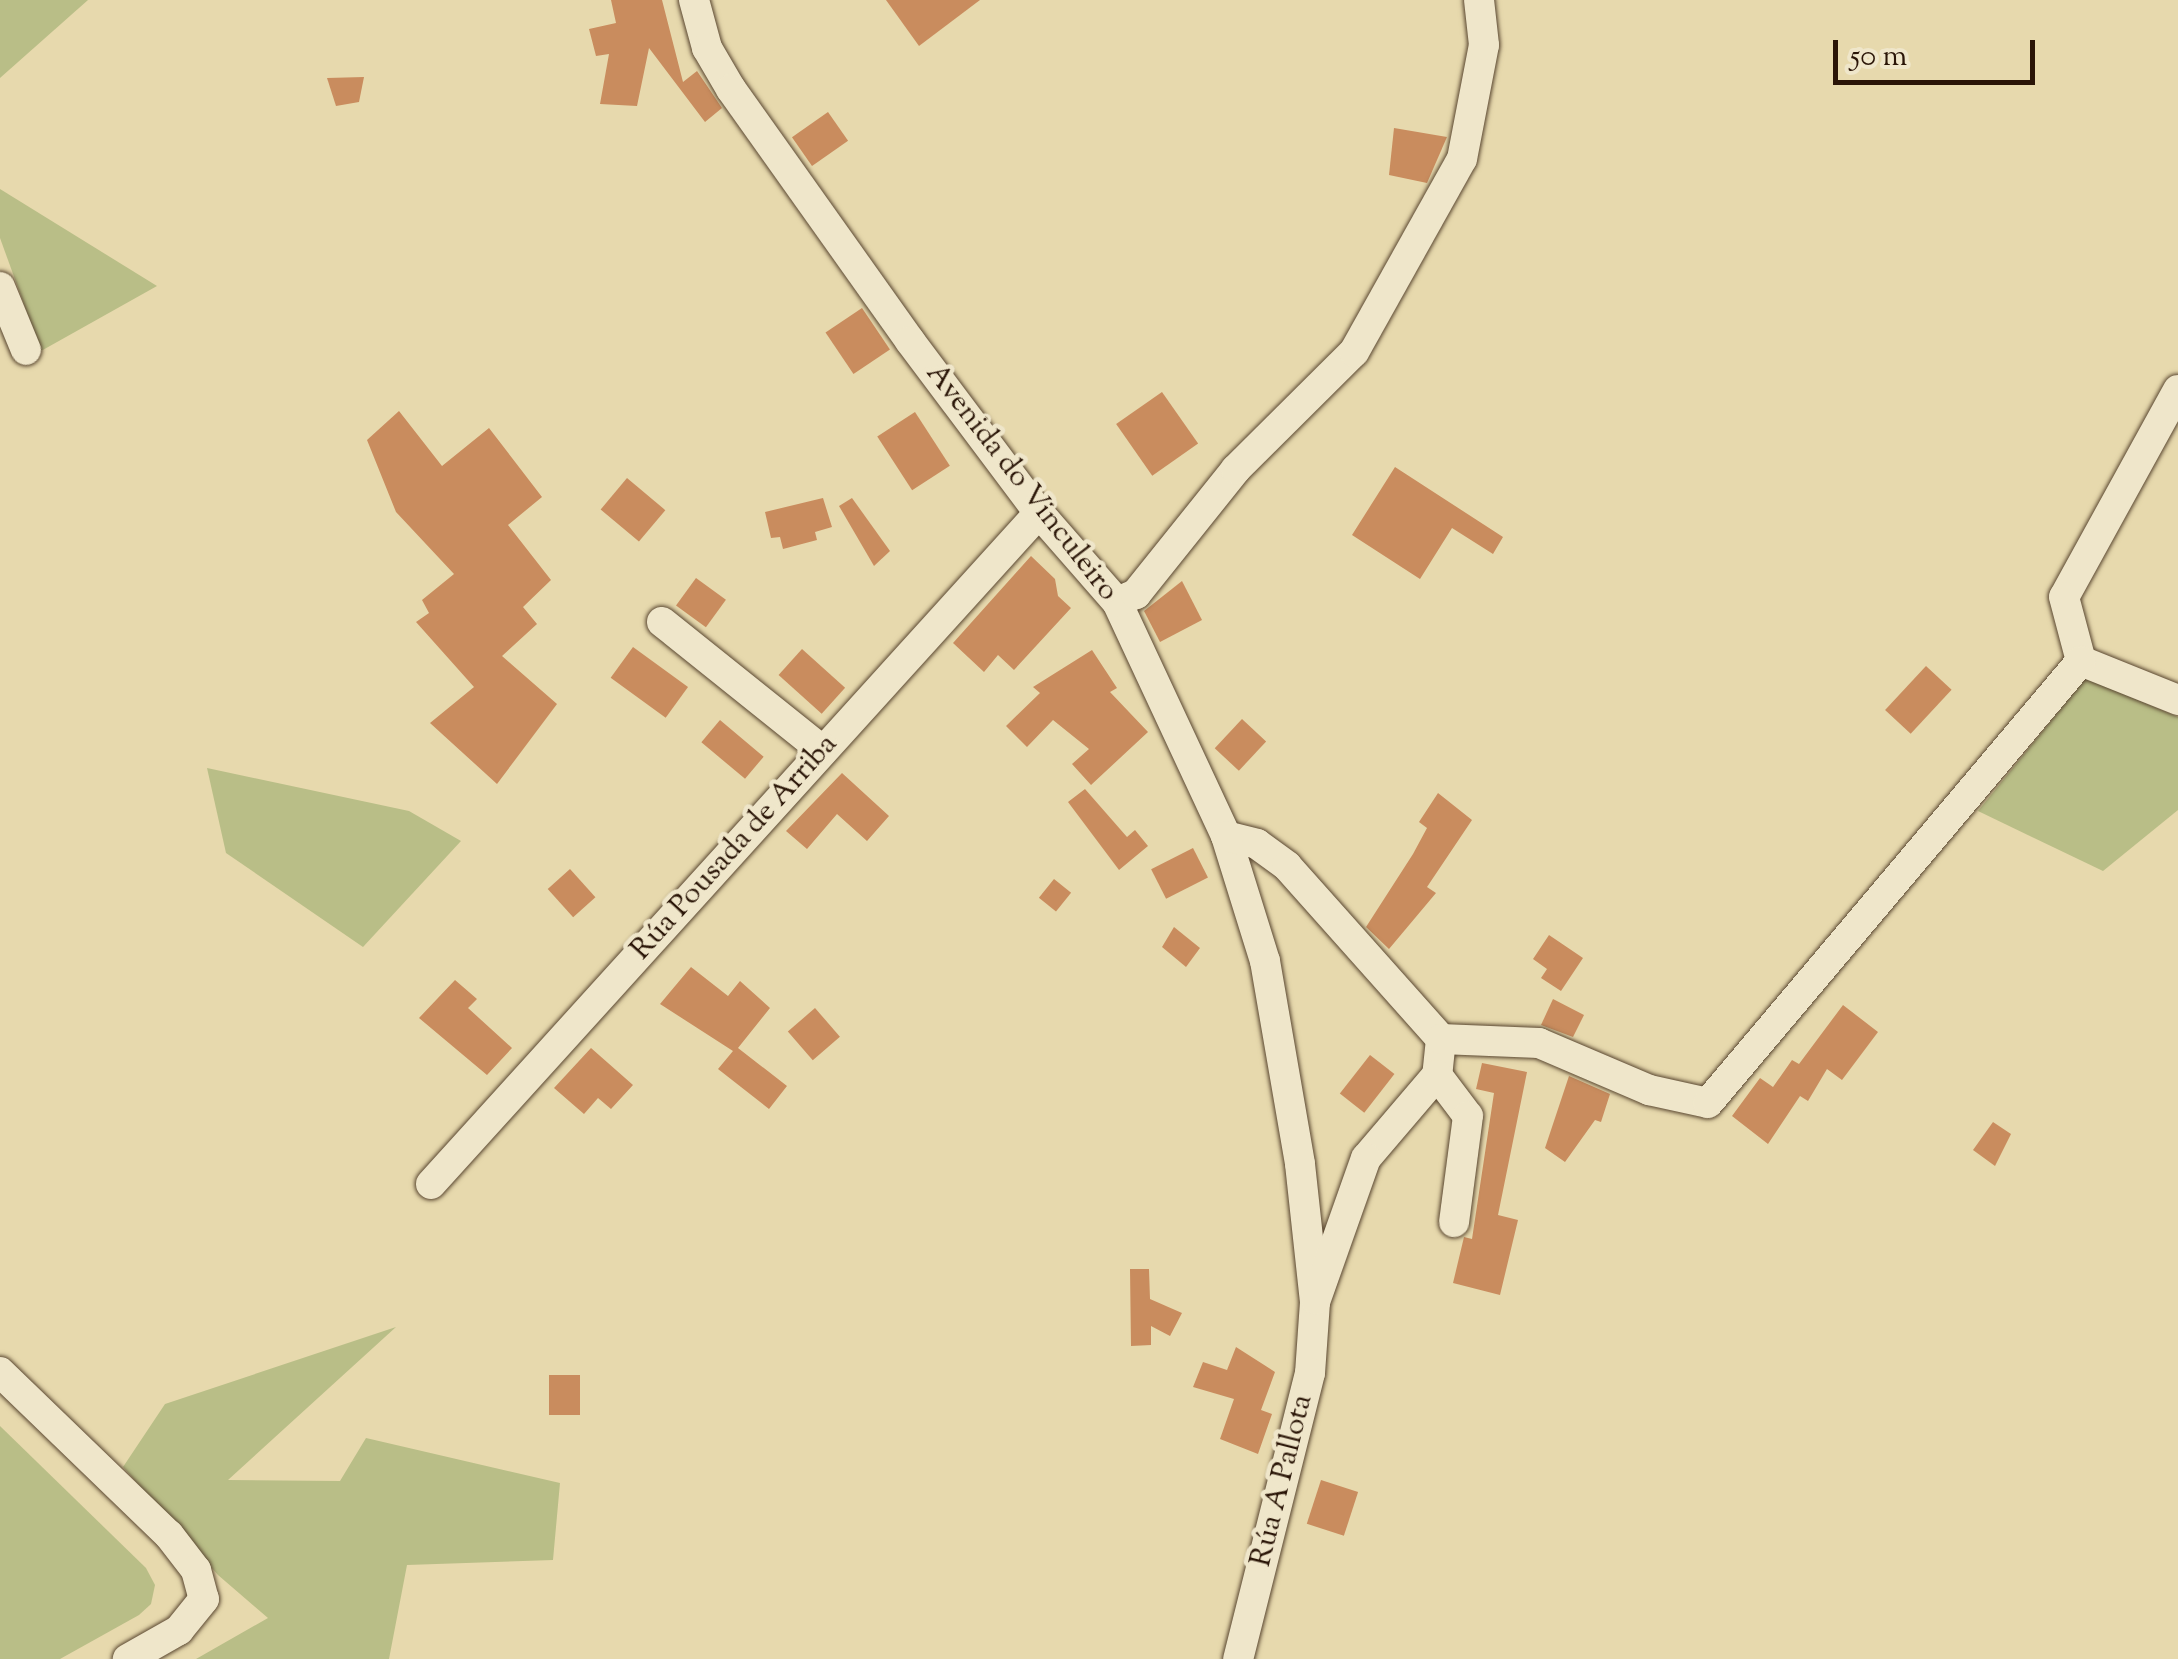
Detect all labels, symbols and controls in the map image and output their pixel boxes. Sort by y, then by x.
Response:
scale bar [1838,20,2040,82]
text: 50 m [1850,36,1907,79]
street label: Avenida do Vinculeiro [917,357,1125,609]
street label: Rúa Pousada de Arriba [624,728,846,968]
street label: Rúa A Pallota [1244,1391,1322,1571]

